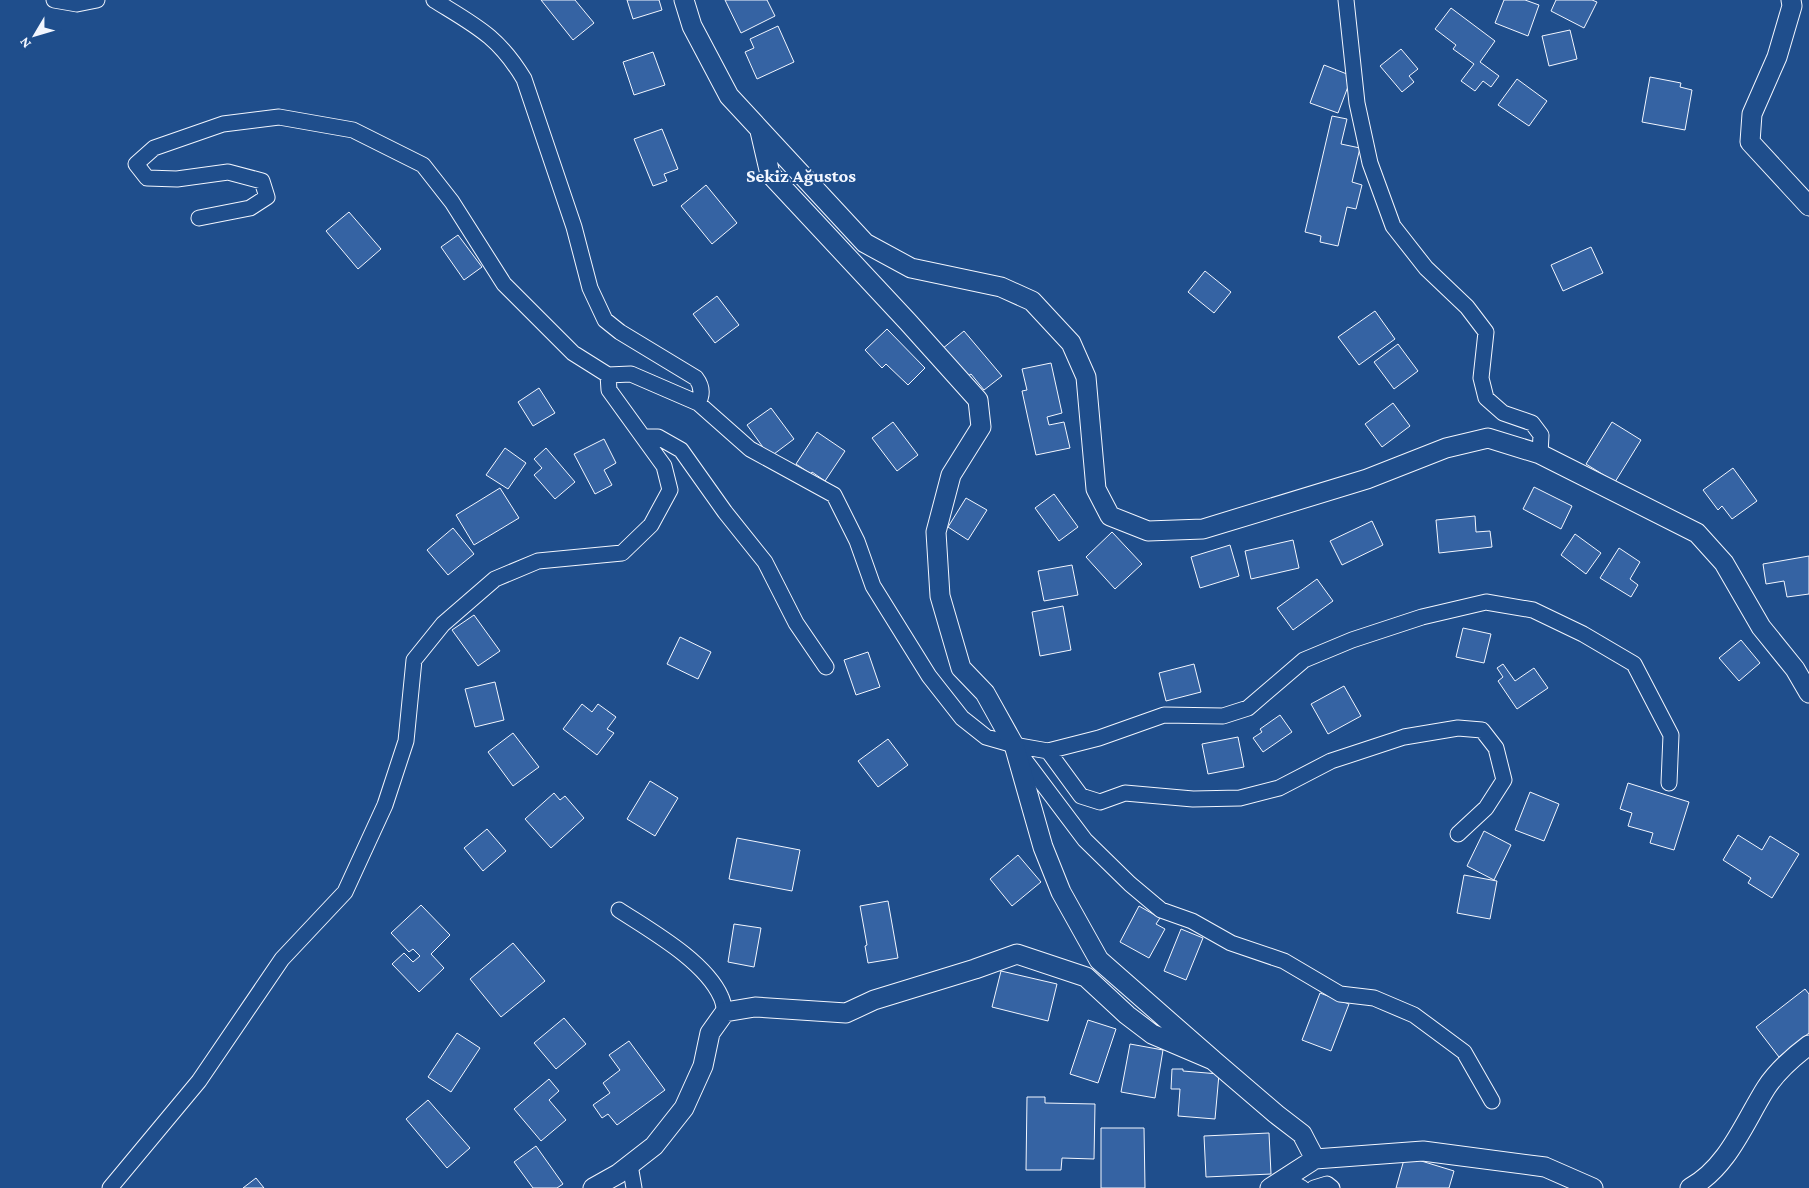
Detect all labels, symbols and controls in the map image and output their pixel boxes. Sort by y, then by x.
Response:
north arrow [10,10,60,60]
text: N [15,34,34,52]
district label: Sekiz Ağustos [746,165,856,186]

